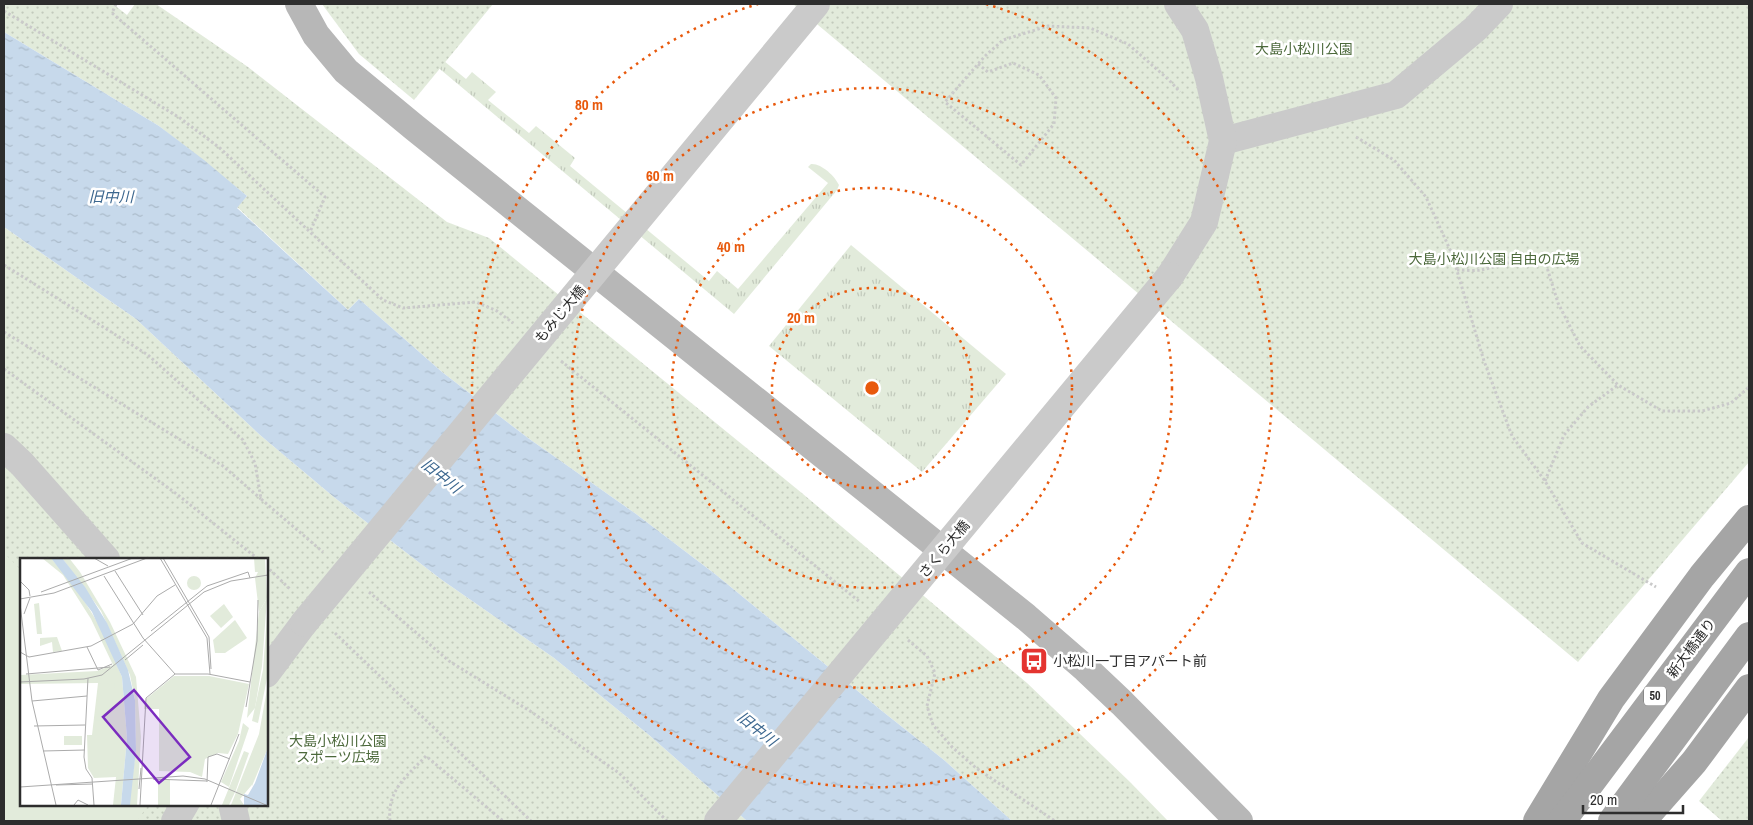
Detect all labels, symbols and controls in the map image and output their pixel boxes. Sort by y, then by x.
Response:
park label: 大島小松川公園 [1255,40,1353,58]
text: 80 m [575,94,603,115]
text: 60 m [646,165,674,186]
water label: 旧中川 [88,186,135,207]
text: 40 m [717,236,745,257]
park label: 大島小松川公園 自由の広場 [1408,250,1580,268]
street label: もみじ大橋 [531,281,589,347]
text: 20 m [787,307,815,328]
centre of rings [863,379,881,397]
water label: 旧中川 [417,453,467,499]
street label: さくら大橋 [915,516,973,582]
inset map [20,558,268,805]
street label: 新大橋通り [1663,615,1719,681]
bus stop icon: 小松川一丁目アパート前 [1019,646,1049,676]
place label: 小松川一丁目アパート前 [1053,652,1207,670]
road number: 50 [1644,686,1666,706]
water label: 旧中川 [733,706,783,752]
park label: 大島小松川公園 スポーツ広場 [289,732,387,766]
scale bar [1583,782,1683,814]
text: 20 m [1590,789,1617,810]

